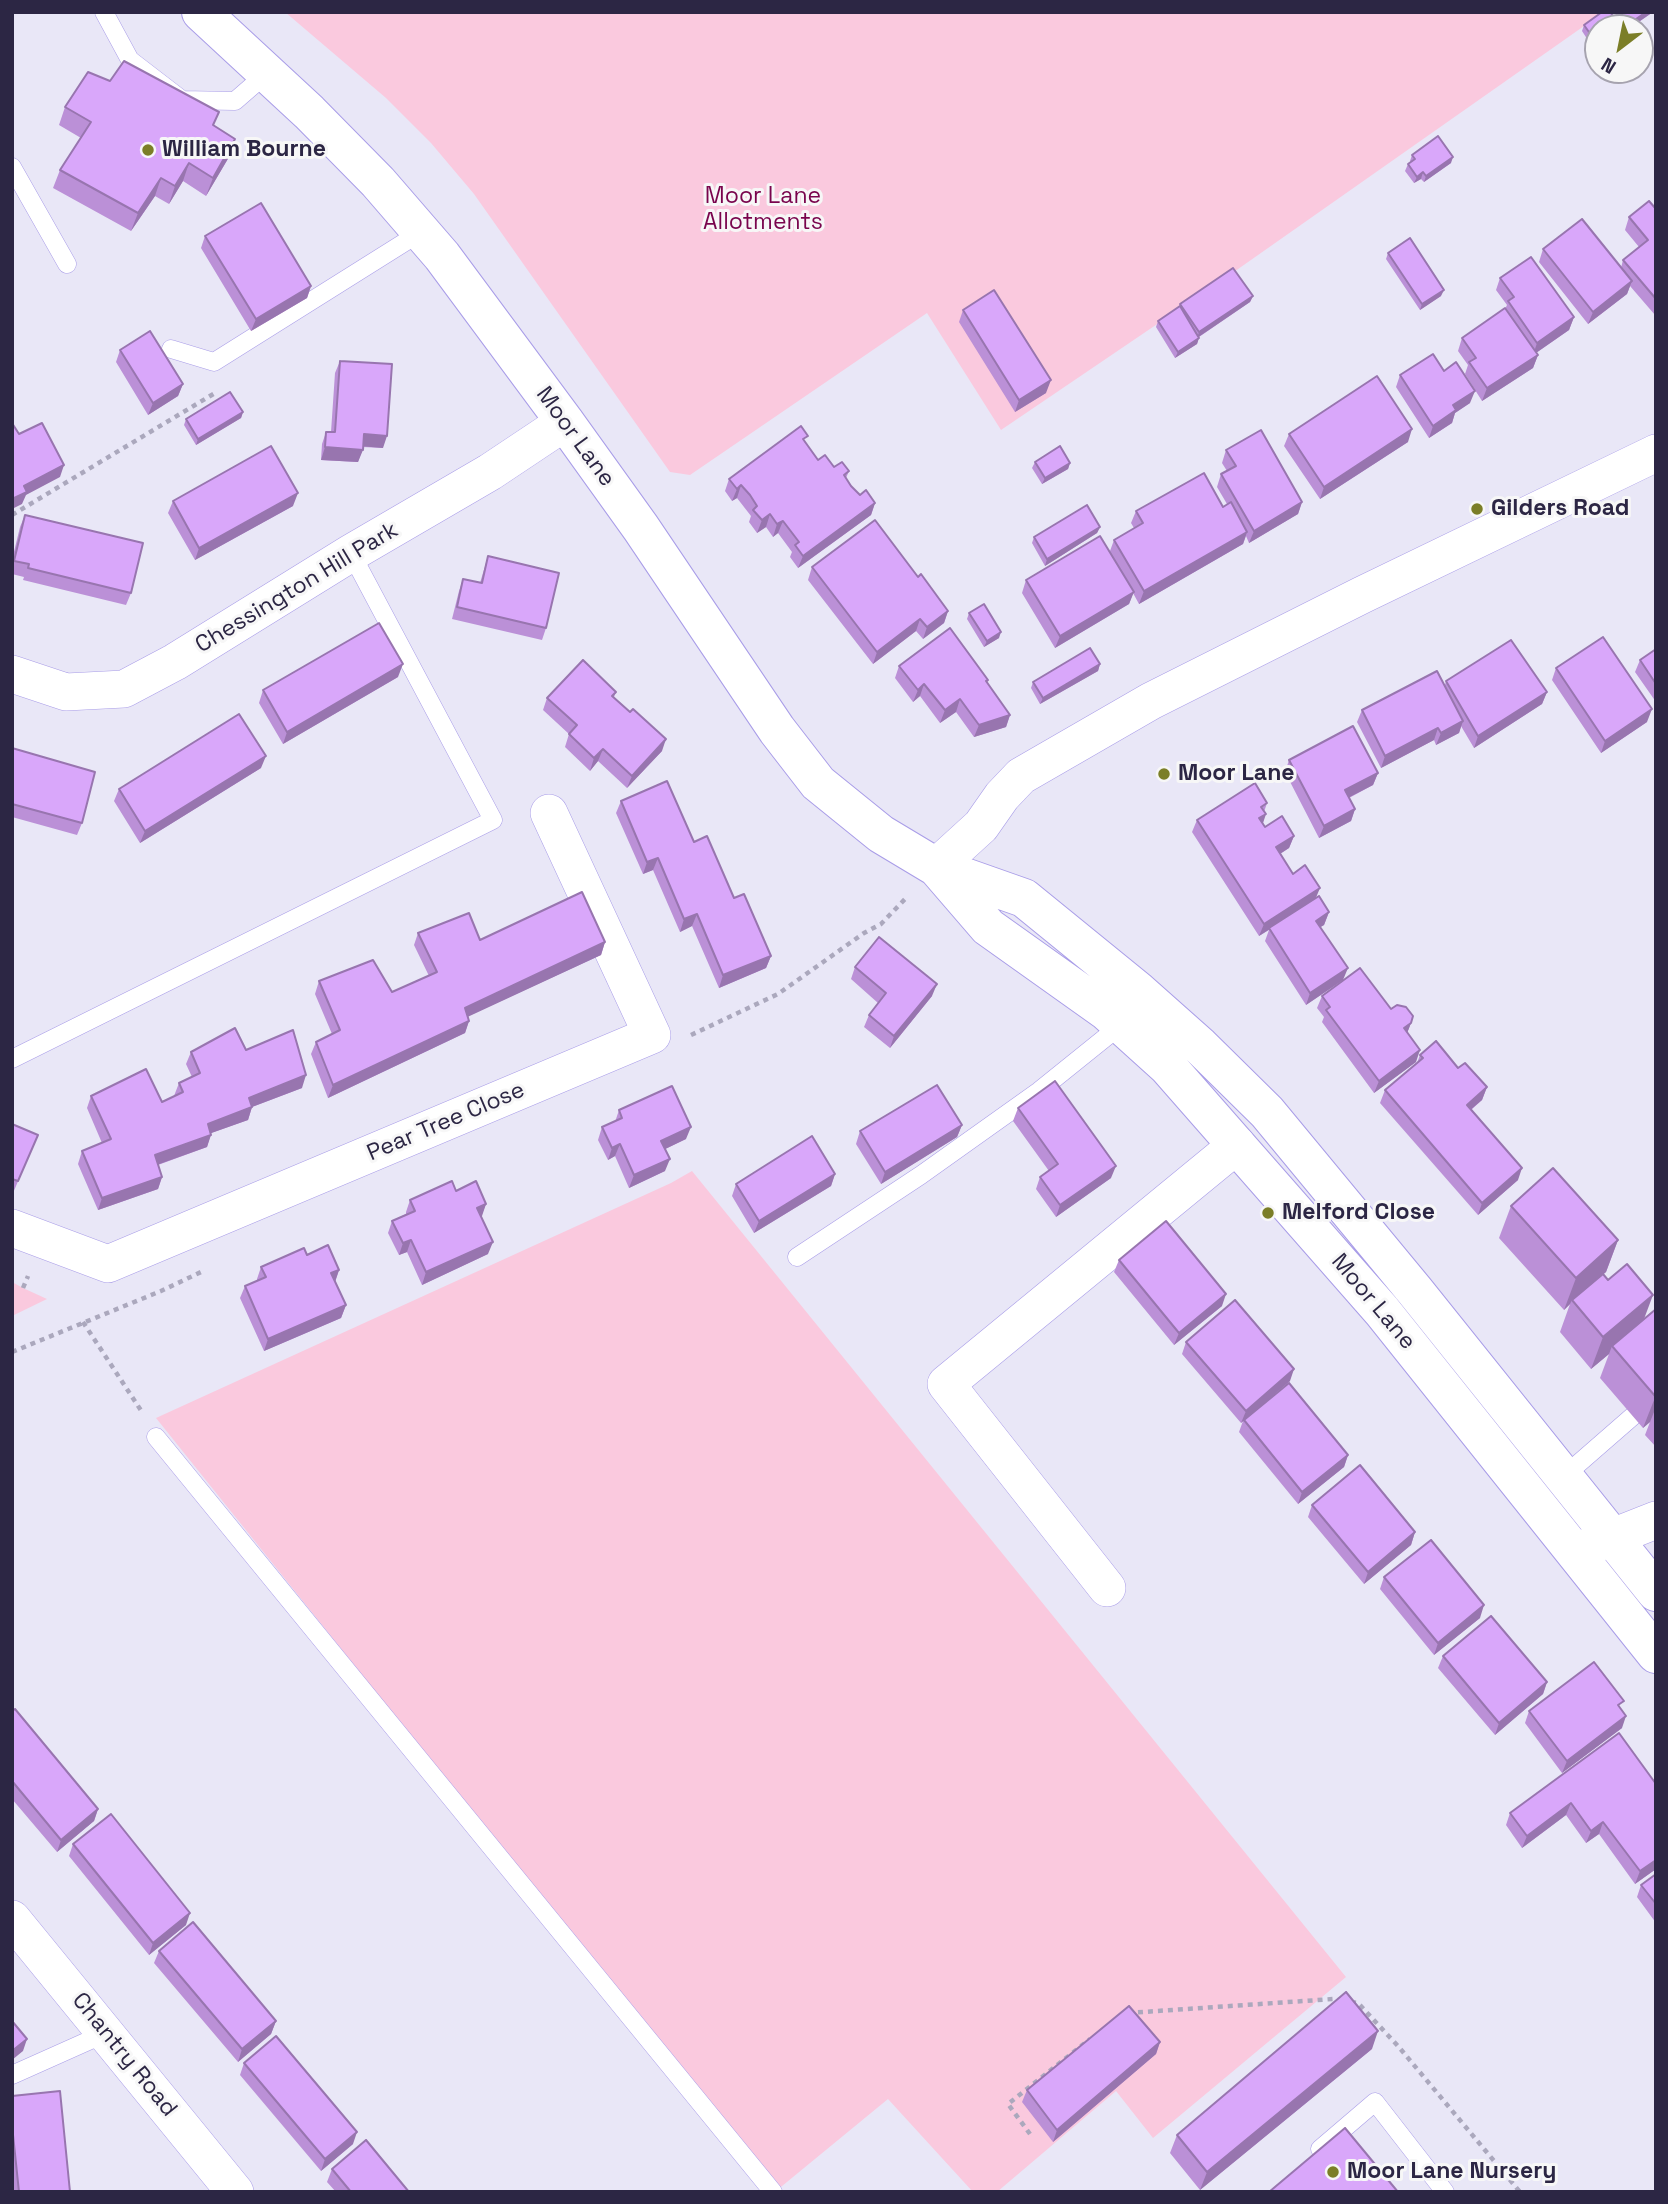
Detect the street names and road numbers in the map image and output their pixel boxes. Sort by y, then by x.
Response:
street label: Moor Lane [530,382,620,492]
street label: Chessington Hill Park [191,517,403,659]
street label: Pear Tree Close [363,1076,529,1168]
street label: Moor Lane [1325,1249,1421,1355]
street label: Chantry Road [66,1987,182,2123]

